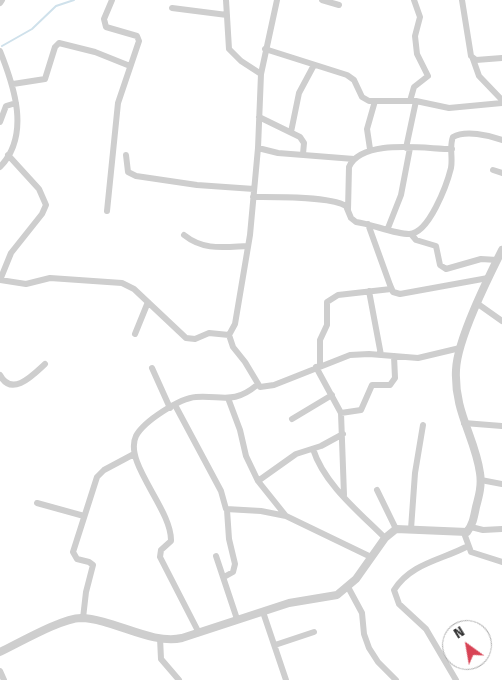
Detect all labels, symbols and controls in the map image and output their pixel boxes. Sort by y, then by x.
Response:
north arrow [442,620,492,670]
text: N [451,623,468,642]

